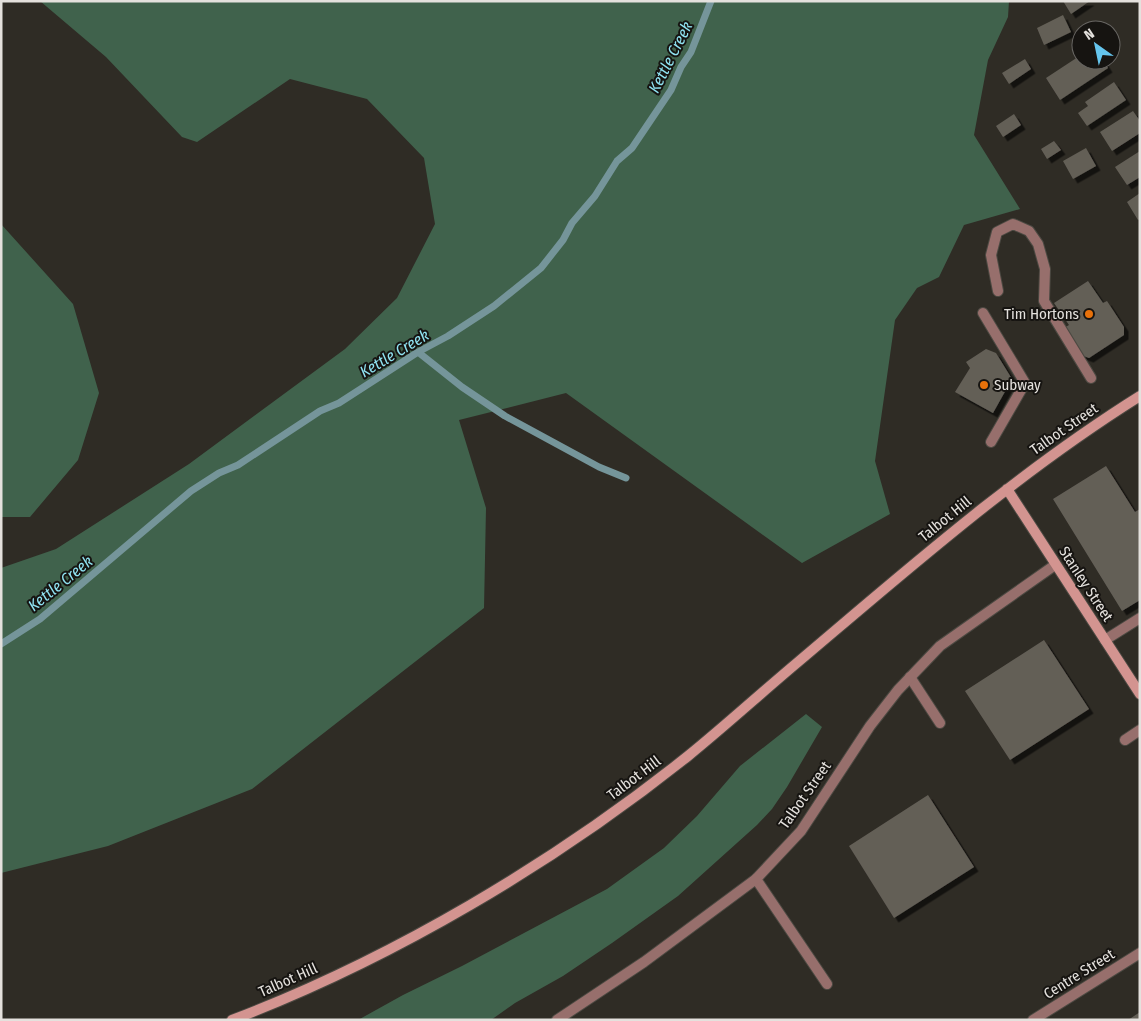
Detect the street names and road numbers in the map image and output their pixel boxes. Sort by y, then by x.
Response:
street label: Talbot Street [1027,399,1101,459]
street label: Talbot Hill [915,492,975,546]
street label: Stanley Street [1055,543,1117,625]
street label: Talbot Hill [604,752,664,804]
street label: Talbot Street [775,758,835,832]
street label: Centre Street [1040,945,1118,1003]
street label: Talbot Hill [256,959,320,1001]

